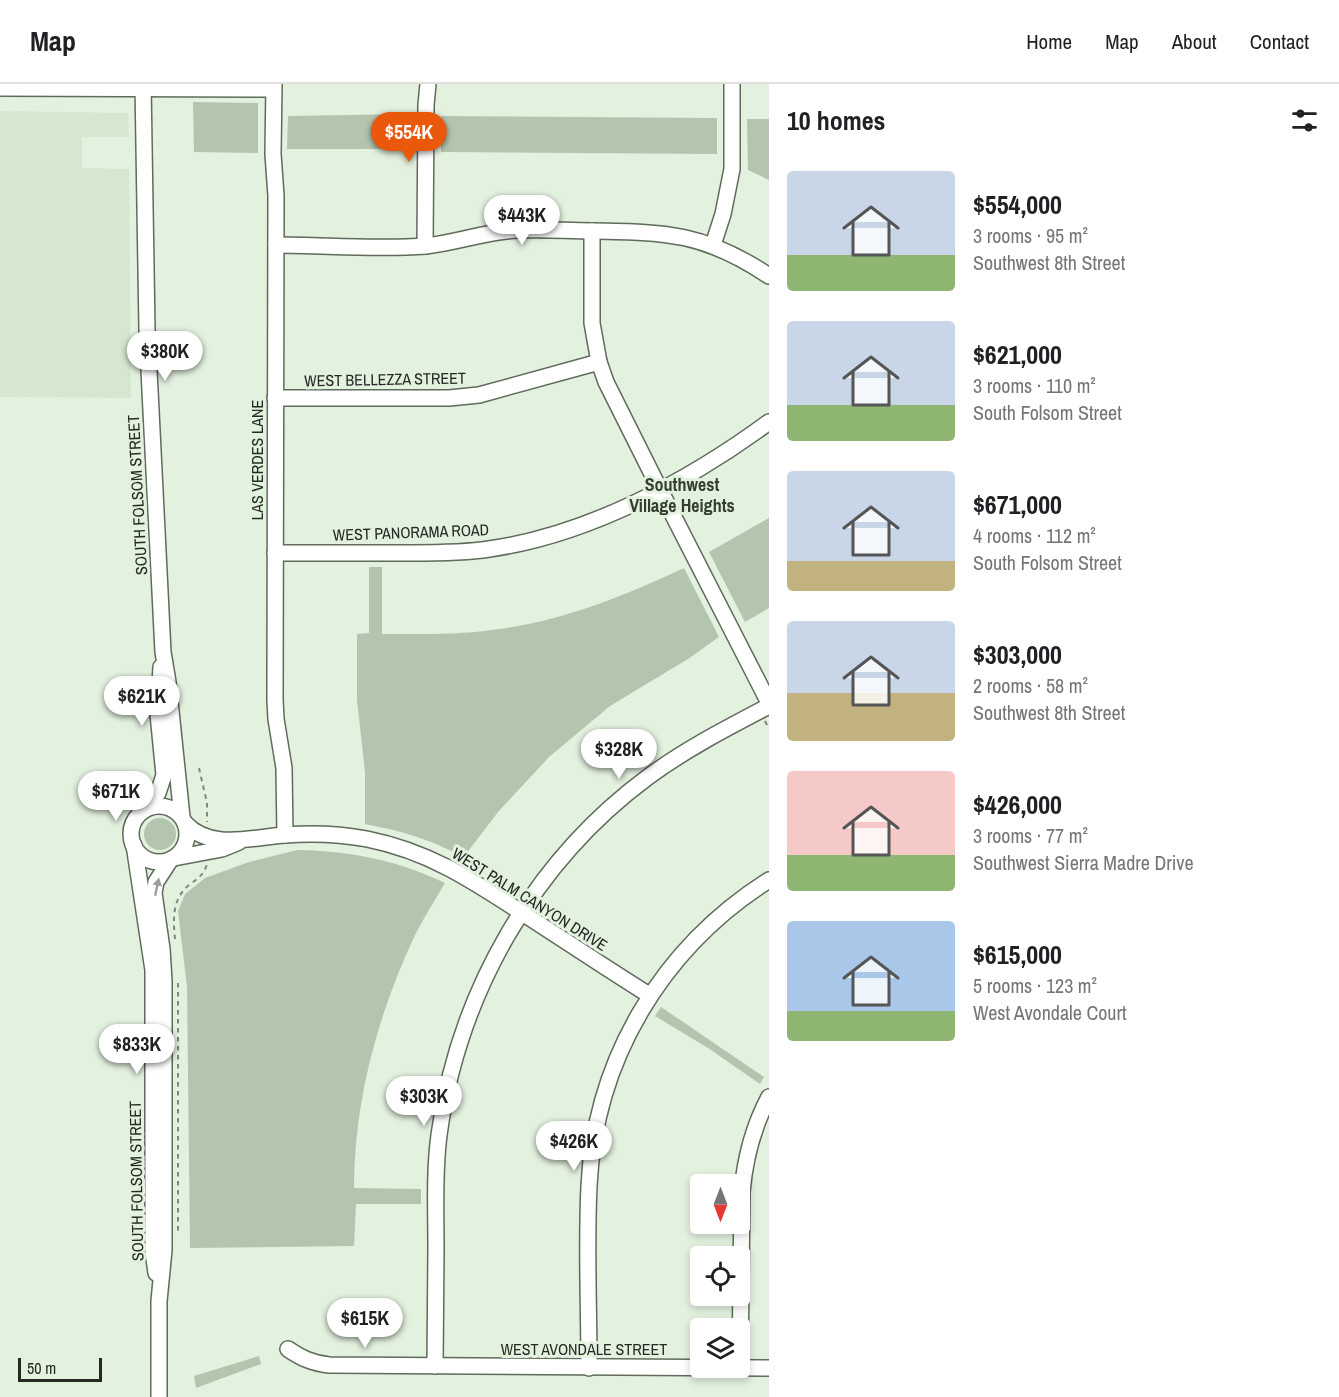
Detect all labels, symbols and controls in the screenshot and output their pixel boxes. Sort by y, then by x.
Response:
text: Map [30,22,76,60]
text: Home [1026,27,1072,56]
text: Map [1105,27,1139,56]
text: About [1172,27,1217,56]
text: Contact [1250,27,1309,56]
text: 10 homes [787,103,885,138]
icon: filters [1288,104,1321,137]
pin: $554K [367,112,451,163]
text: $554K [385,118,433,145]
text: $554,000 [973,187,1062,222]
pin: $443K [480,195,564,246]
icon: home [835,195,907,267]
text: $443K [498,201,546,228]
text: 3 rooms · 95 m² [973,222,1088,249]
text: Southwest 8th Street [973,249,1125,276]
pin: $380K [123,331,207,382]
text: $380K [141,337,189,364]
text: $621,000 [973,337,1062,372]
icon: home [835,345,907,417]
street label: WEST BELLEZZA STREET [304,367,466,391]
text: 3 rooms · 110 m² [973,372,1096,399]
text: South Folsom Street [973,399,1122,426]
street label: LAS VERDES LANE [246,400,268,520]
street label: SOUTH FOLSOM STREET [122,414,152,576]
district label: Southwest Village Heights [629,472,735,518]
text: $671,000 [973,487,1062,522]
icon: home [835,495,907,567]
street label: WEST PANORAMA ROAD [333,518,489,546]
text: 4 rooms · 112 m² [973,522,1096,549]
text: South Folsom Street [973,549,1122,576]
text: $303,000 [973,637,1062,672]
icon: home [835,645,907,717]
text: 2 rooms · 58 m² [973,672,1088,699]
pin: $621K [100,676,184,727]
text: $621K [118,682,166,709]
text: Southwest 8th Street [973,699,1125,726]
pin: $328K [577,729,661,780]
text: $328K [595,735,643,762]
pin: $671K [74,771,158,822]
text: $671K [92,777,140,804]
text: $426,000 [973,787,1062,822]
icon: home [835,795,907,867]
text: 3 rooms · 77 m² [973,822,1088,849]
street label: WEST PALM CANYON DRIVE [448,842,612,956]
text: Southwest Sierra Madre Drive [973,849,1194,876]
one-way arrow [153,877,162,896]
text: $615,000 [973,937,1062,972]
icon: home [835,945,907,1017]
text: 5 rooms · 123 m² [973,972,1097,999]
text: West Avondale Court [973,999,1127,1026]
pin: $833K [95,1024,179,1075]
text: $833K [113,1030,161,1057]
pin: $303K [382,1076,466,1127]
text: $303K [400,1082,448,1109]
street label: SOUTH FOLSOM STREET [124,1101,148,1261]
pin: $426K [532,1121,616,1172]
text: $426K [550,1127,598,1154]
north arrow [690,1174,750,1234]
map controls [690,1174,750,1378]
button: locate [690,1246,750,1306]
pin: $615K [323,1298,407,1349]
text: $615K [341,1304,389,1331]
button: layers [690,1318,750,1378]
street label: WEST AVONDALE STREET [501,1338,667,1360]
scale bar [18,1355,102,1382]
text: 50 m [27,1357,56,1379]

